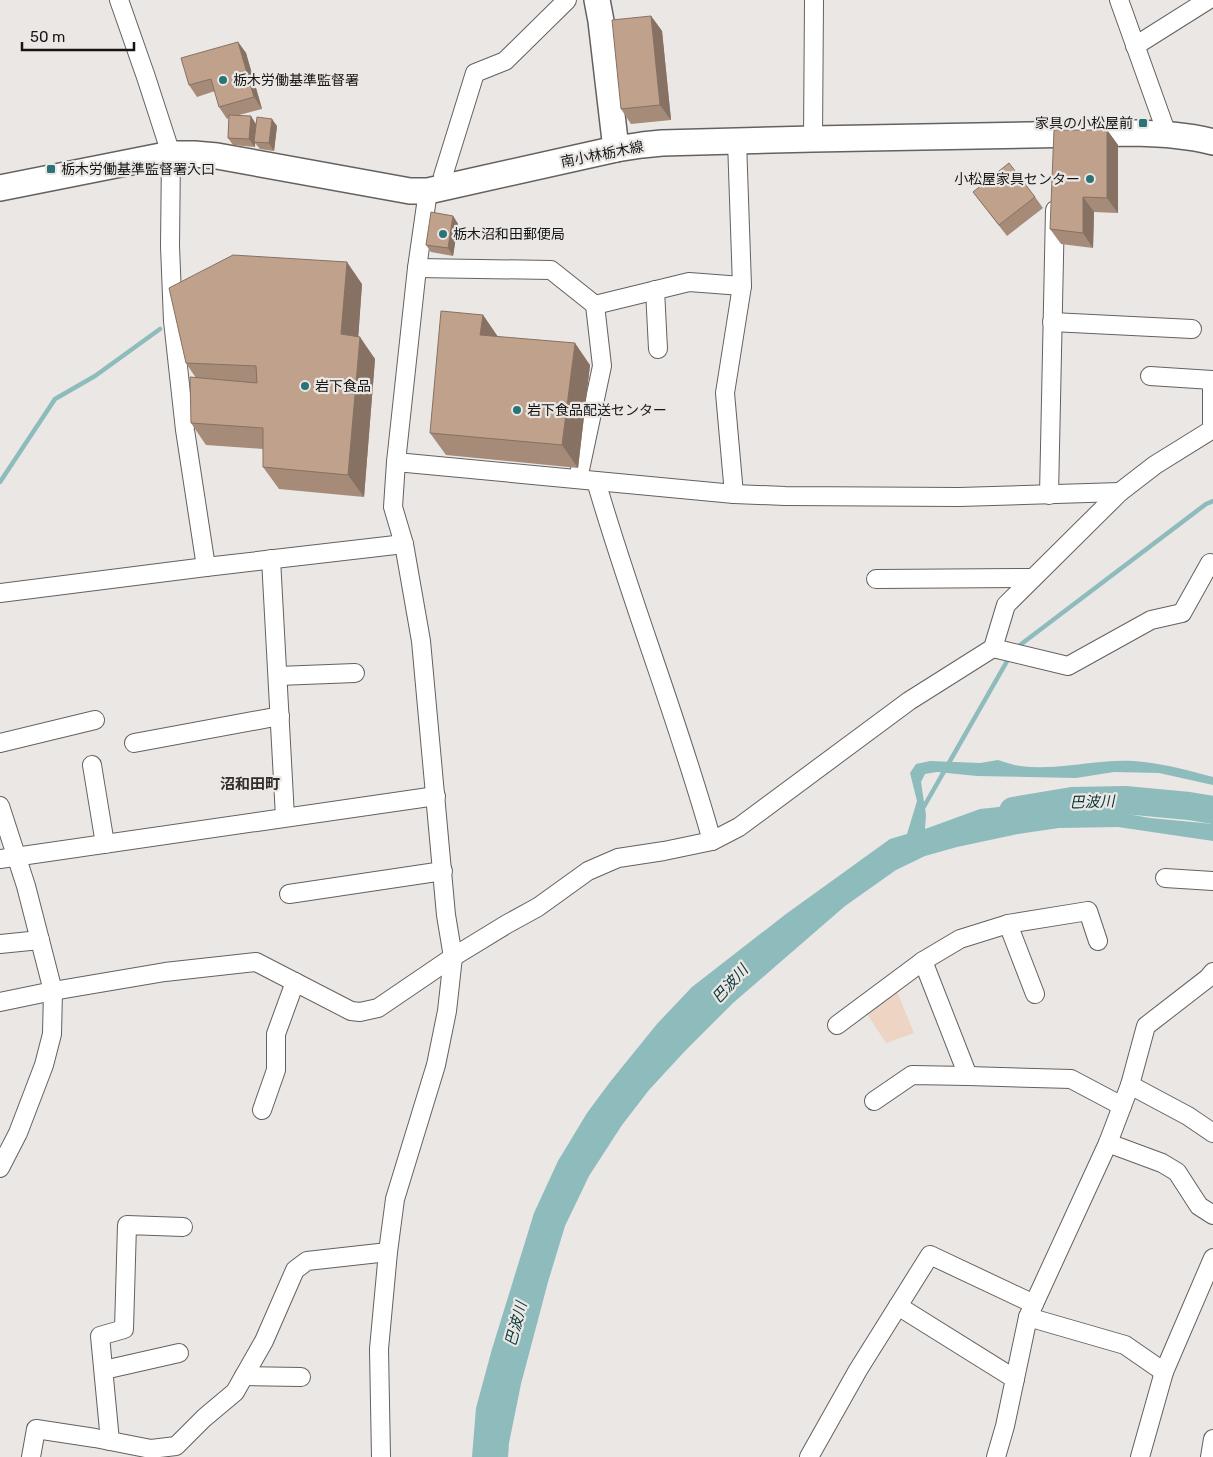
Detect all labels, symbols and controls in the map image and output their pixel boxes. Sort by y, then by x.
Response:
scale bar [22,20,135,52]
text: 50 m [30,28,65,46]
place label: 栃木労働基準監督署 [233,72,359,89]
marker: 栃木労働基準監督署 [217,74,229,86]
place label: 家具の小松屋前 [1035,115,1133,132]
marker: 家具の小松屋前 [1137,117,1149,129]
street label: 南小林栃木線 [559,138,645,171]
place label: 栃木労働基準監督署入口 [61,161,215,178]
marker: 栃木労働基準監督署入口 [45,163,57,175]
place label: 小松屋家具センター [954,171,1080,188]
marker: 小松屋家具センター [1084,173,1096,185]
place label: 栃木沼和田郵便局 [453,226,565,243]
marker: 栃木沼和田郵便局 [437,228,449,240]
place label: 岩下食品 [315,378,371,395]
marker: 岩下食品 [299,380,311,392]
place label: 岩下食品配送センター [527,402,667,419]
marker: 岩下食品配送センター [511,404,523,416]
district label: 沼和田町 [220,775,280,793]
water label: 巴波川 [1069,792,1117,812]
water label: 巴波川 [708,960,753,1007]
water label: 巴波川 [501,1298,531,1348]

